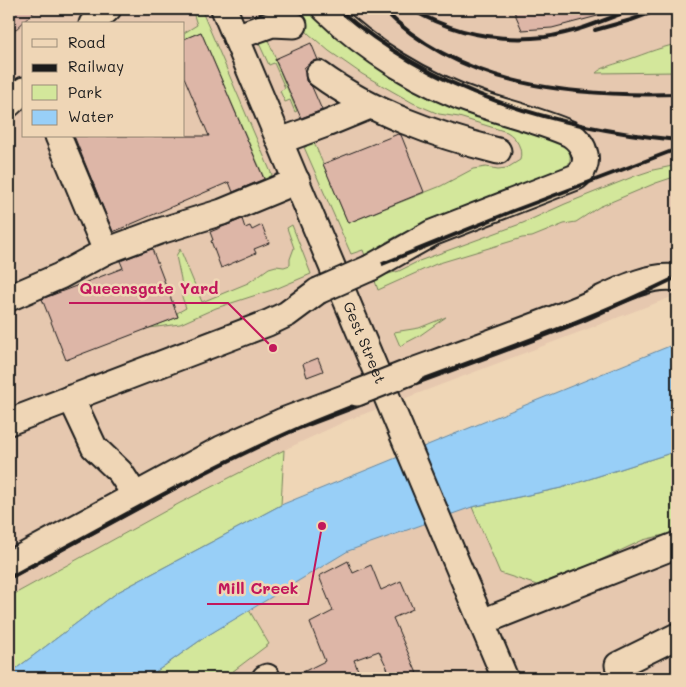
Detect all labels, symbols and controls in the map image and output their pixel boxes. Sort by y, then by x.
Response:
legend [22,22,185,138]
text: Road [68,32,105,52]
text: Railway [68,56,124,76]
text: Park [68,82,102,102]
text: Water [68,106,114,126]
callout: Queensgate Yard [69,272,228,303]
text: Queensgate Yard [80,277,218,298]
street label: Gest Street [339,298,391,386]
callout: Mill Creek [207,573,308,604]
text: Mill Creek [218,577,298,598]

